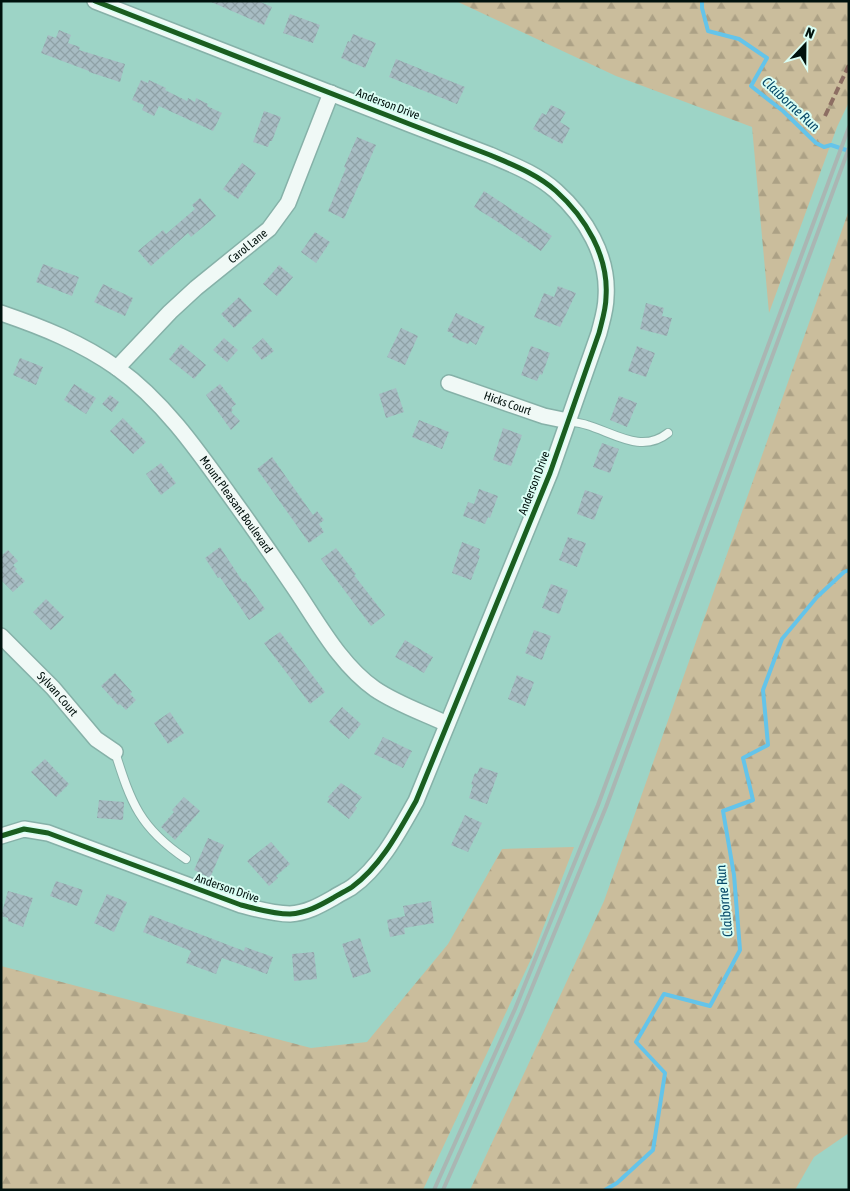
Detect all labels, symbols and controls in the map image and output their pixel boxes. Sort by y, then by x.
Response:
north arrow [780,20,830,70]
text: N [803,24,817,42]
water label: Claiborne Run [759,73,823,135]
street label: Anderson Drive [354,85,422,123]
street label: Carol Lane [225,226,270,266]
street label: Hicks Court [482,389,534,418]
street label: Anderson Drive [515,449,553,517]
street label: Mount Pleasant Boulevard [197,453,276,556]
street label: Sylvan Court [34,669,81,719]
water label: Claiborne Run [712,864,736,938]
street label: Anderson Drive [193,870,261,906]

